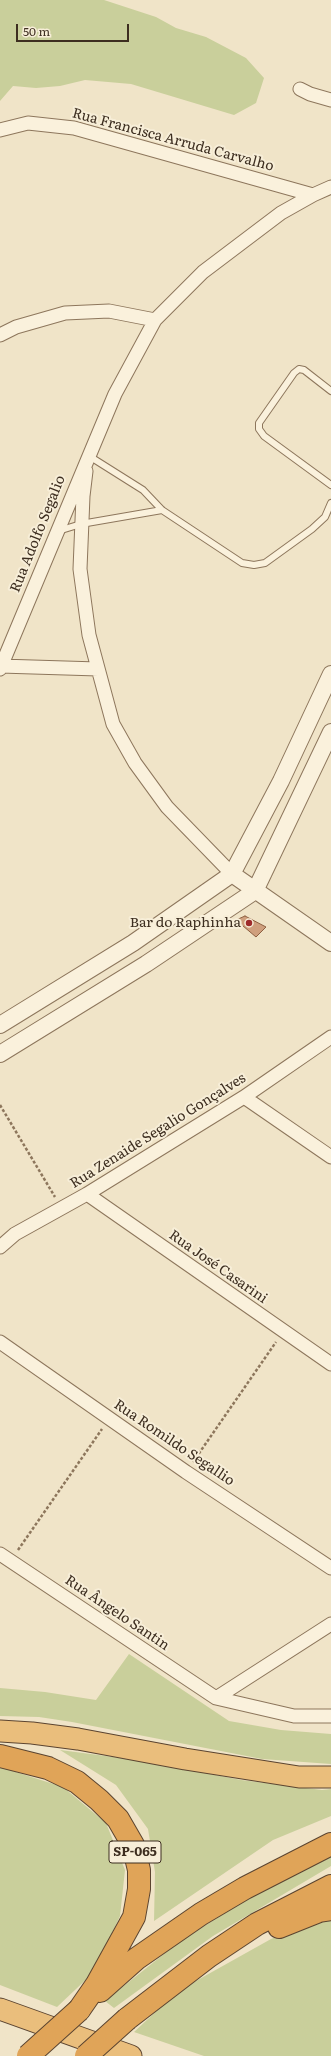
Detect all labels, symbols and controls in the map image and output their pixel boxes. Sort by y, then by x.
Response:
scale bar [18,16,131,42]
text: 50 m [23,22,50,40]
street label: Rua Francisca Arruda Carvalho [70,105,276,175]
street label: Rua Adolfo Segalio [7,473,69,595]
place label: Bar do Raphinha [130,915,241,931]
marker: Bar do Raphinha [244,918,254,928]
street label: Rua Zenaide Segalio Gonçalves [67,1070,249,1192]
street label: Rua José Casarini [166,1227,270,1307]
street label: Rua Romildo Segallio [110,1396,238,1490]
street label: Rua Ângelo Santin [62,1572,172,1654]
road number: SP-065 [109,1841,161,1863]

